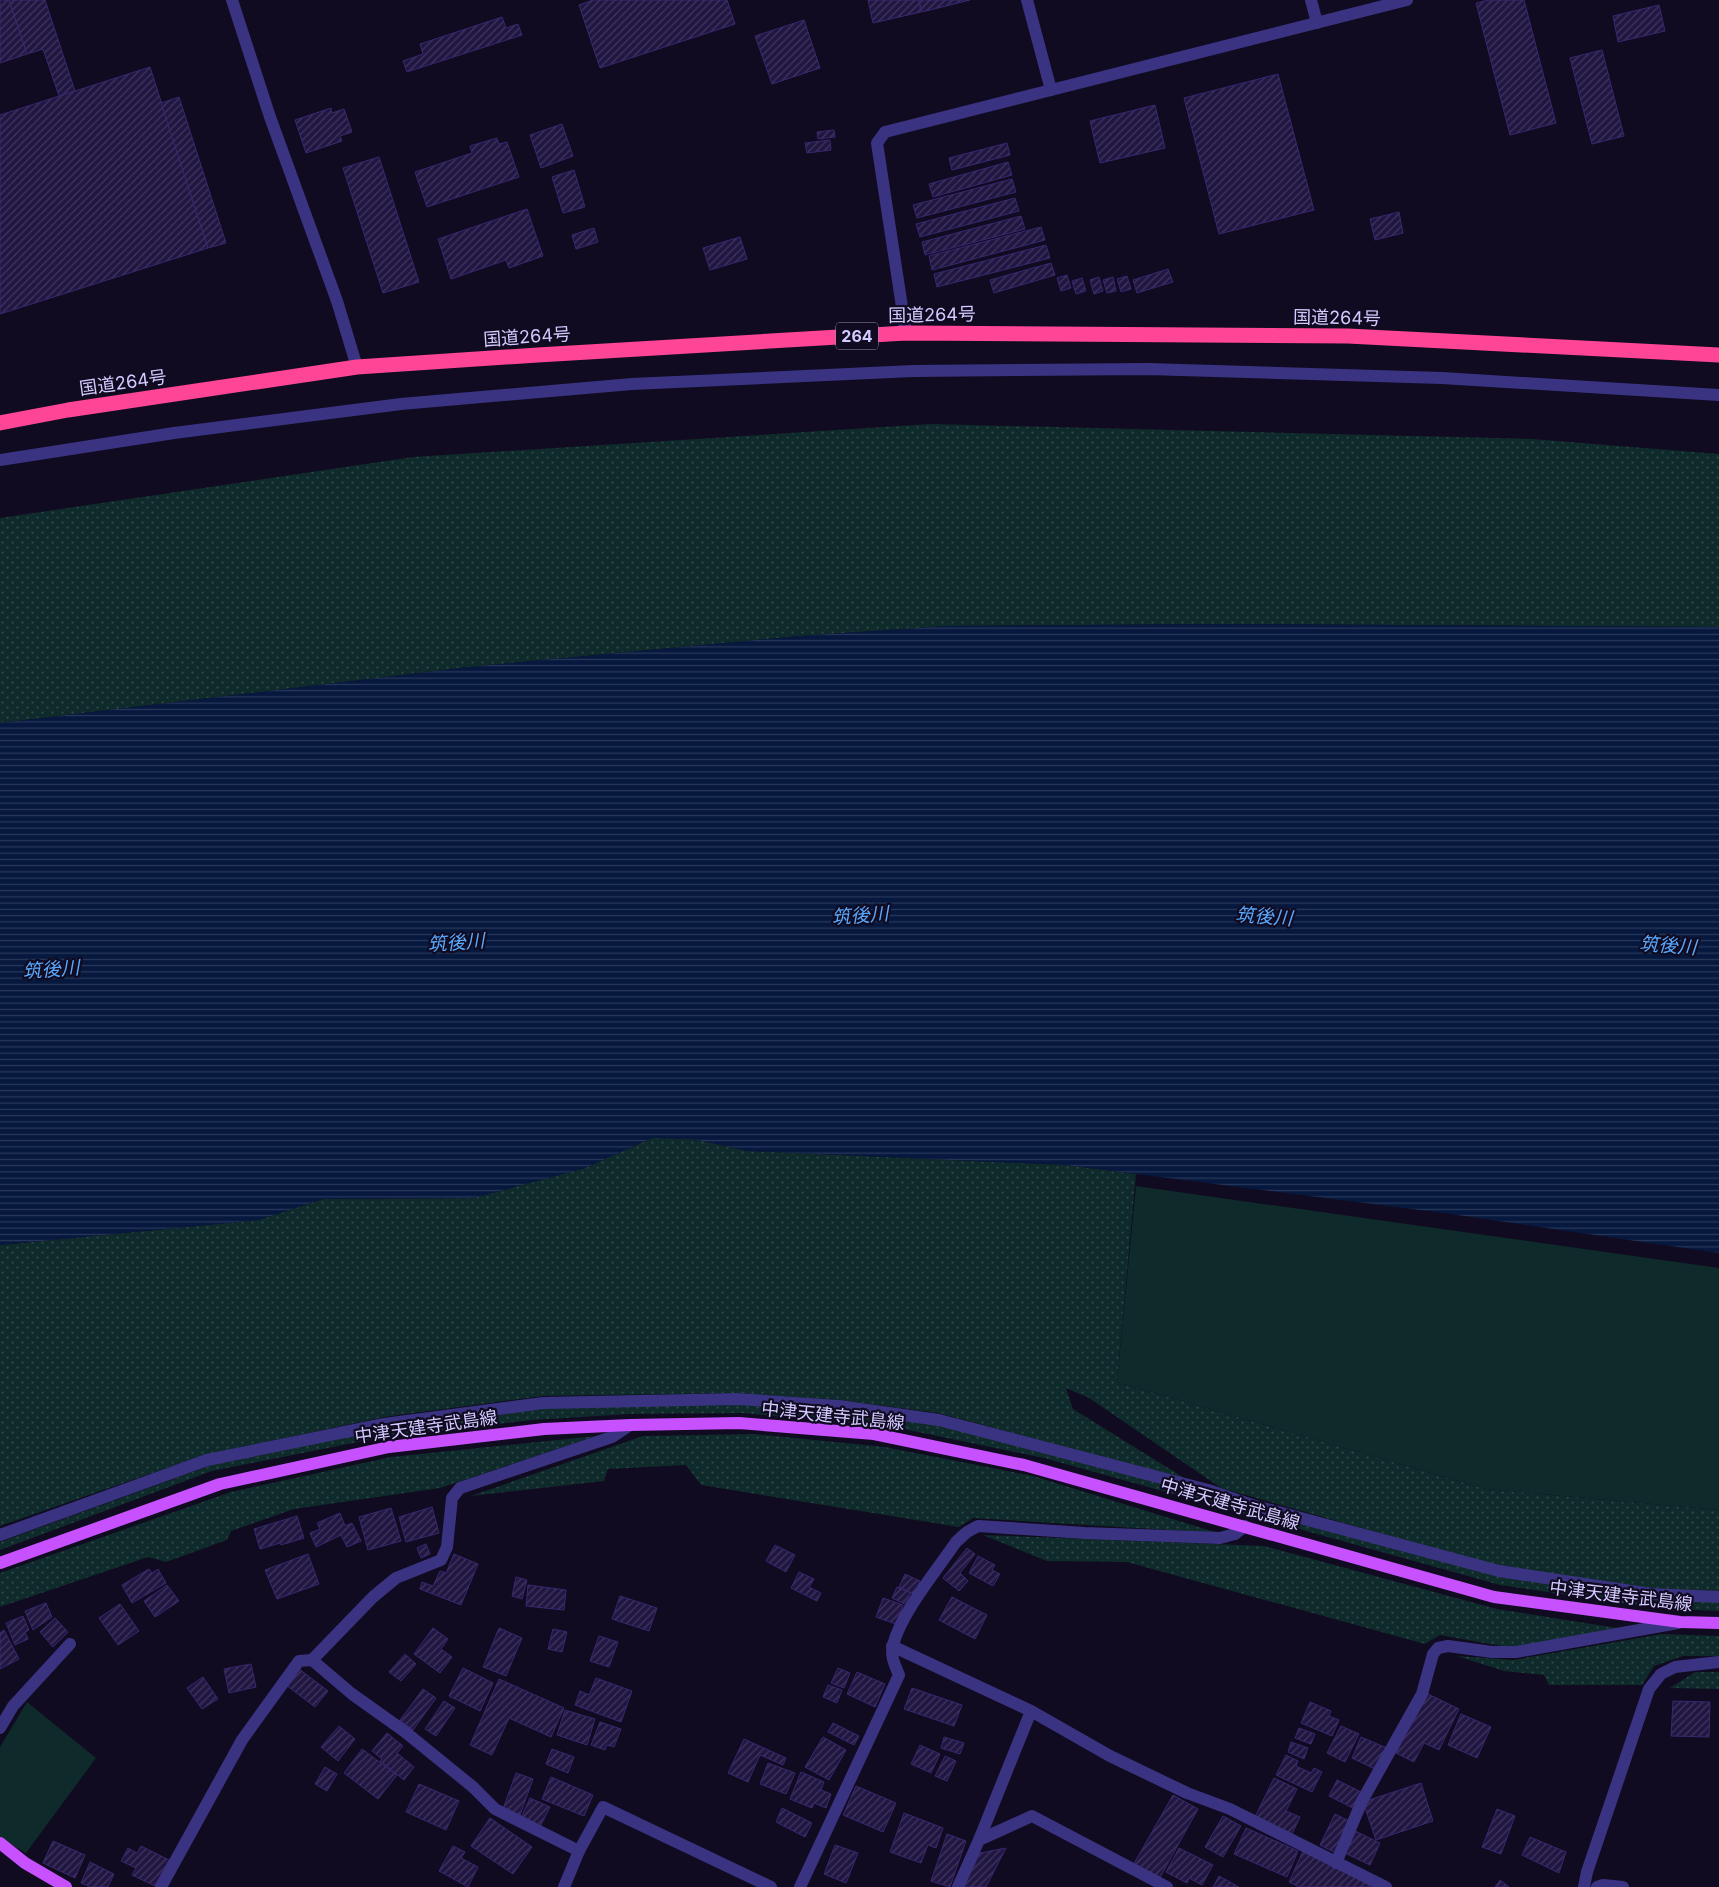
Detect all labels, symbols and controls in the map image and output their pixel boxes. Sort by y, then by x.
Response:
street label: 国道264号 [888,303,976,326]
street label: 国道264号 [1293,306,1381,329]
road number: 264 [836,322,878,350]
street label: 国道264号 [482,323,571,350]
street label: 国道264号 [78,366,168,399]
water label: 筑後川 [831,902,891,929]
water label: 筑後川 [1235,903,1295,930]
water label: 筑後川 [427,929,487,956]
water label: 筑後川 [1639,932,1699,959]
water label: 筑後川 [22,956,82,983]
street label: 中津天建寺武島線 [760,1398,906,1433]
street label: 中津天建寺武島線 [353,1406,499,1447]
street label: 中津天建寺武島線 [1158,1474,1302,1533]
street label: 中津天建寺武島線 [1548,1576,1694,1615]

